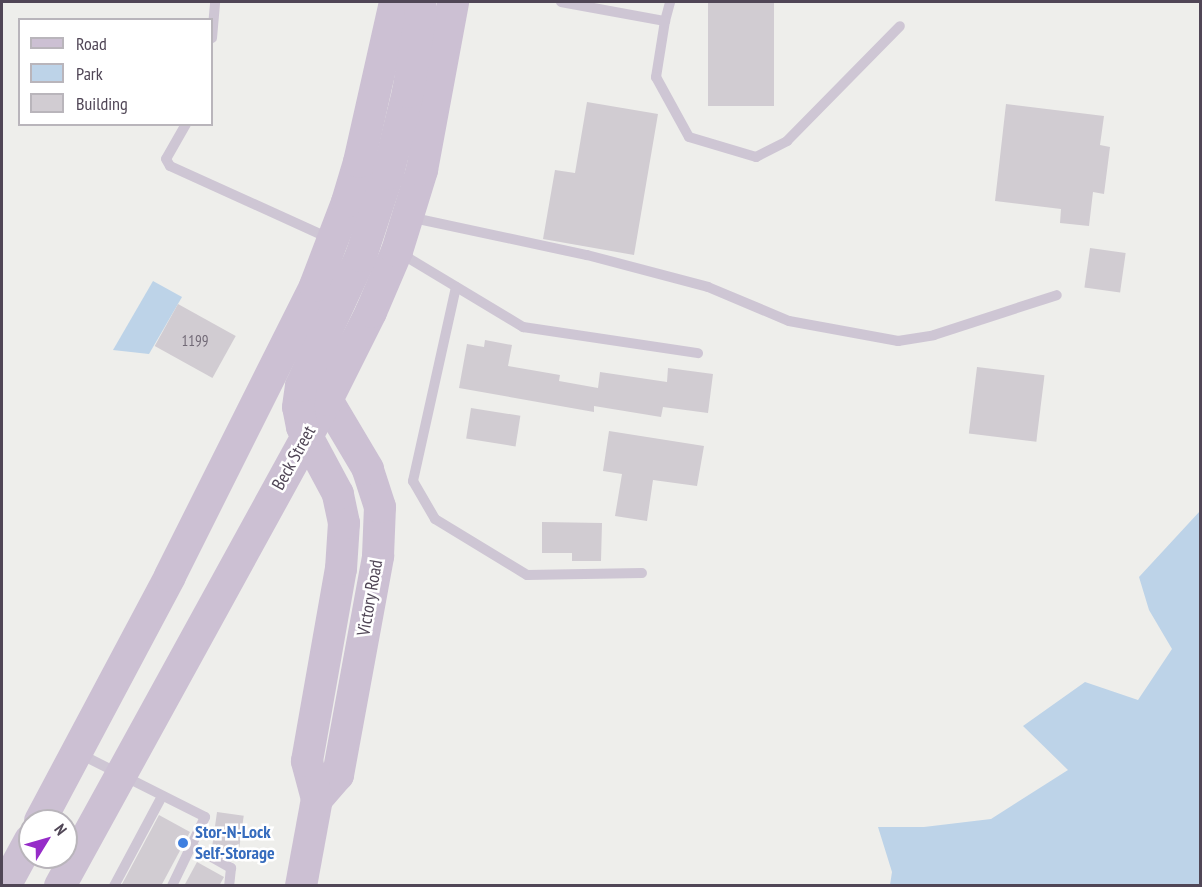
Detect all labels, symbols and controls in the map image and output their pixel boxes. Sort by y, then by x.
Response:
legend [18,18,213,126]
text: Road [76,32,107,55]
text: Park [76,62,103,85]
text: Building [76,92,128,115]
house number: 1199 [182,332,208,350]
street label: Beck Street [268,422,320,494]
street label: Victory Road [353,558,387,638]
north arrow [18,809,78,869]
text: N [50,820,71,839]
place label: Stor-N-Lock Self-Storage [195,822,275,864]
marker: Stor-N-Lock Self-Storage [176,836,190,850]

